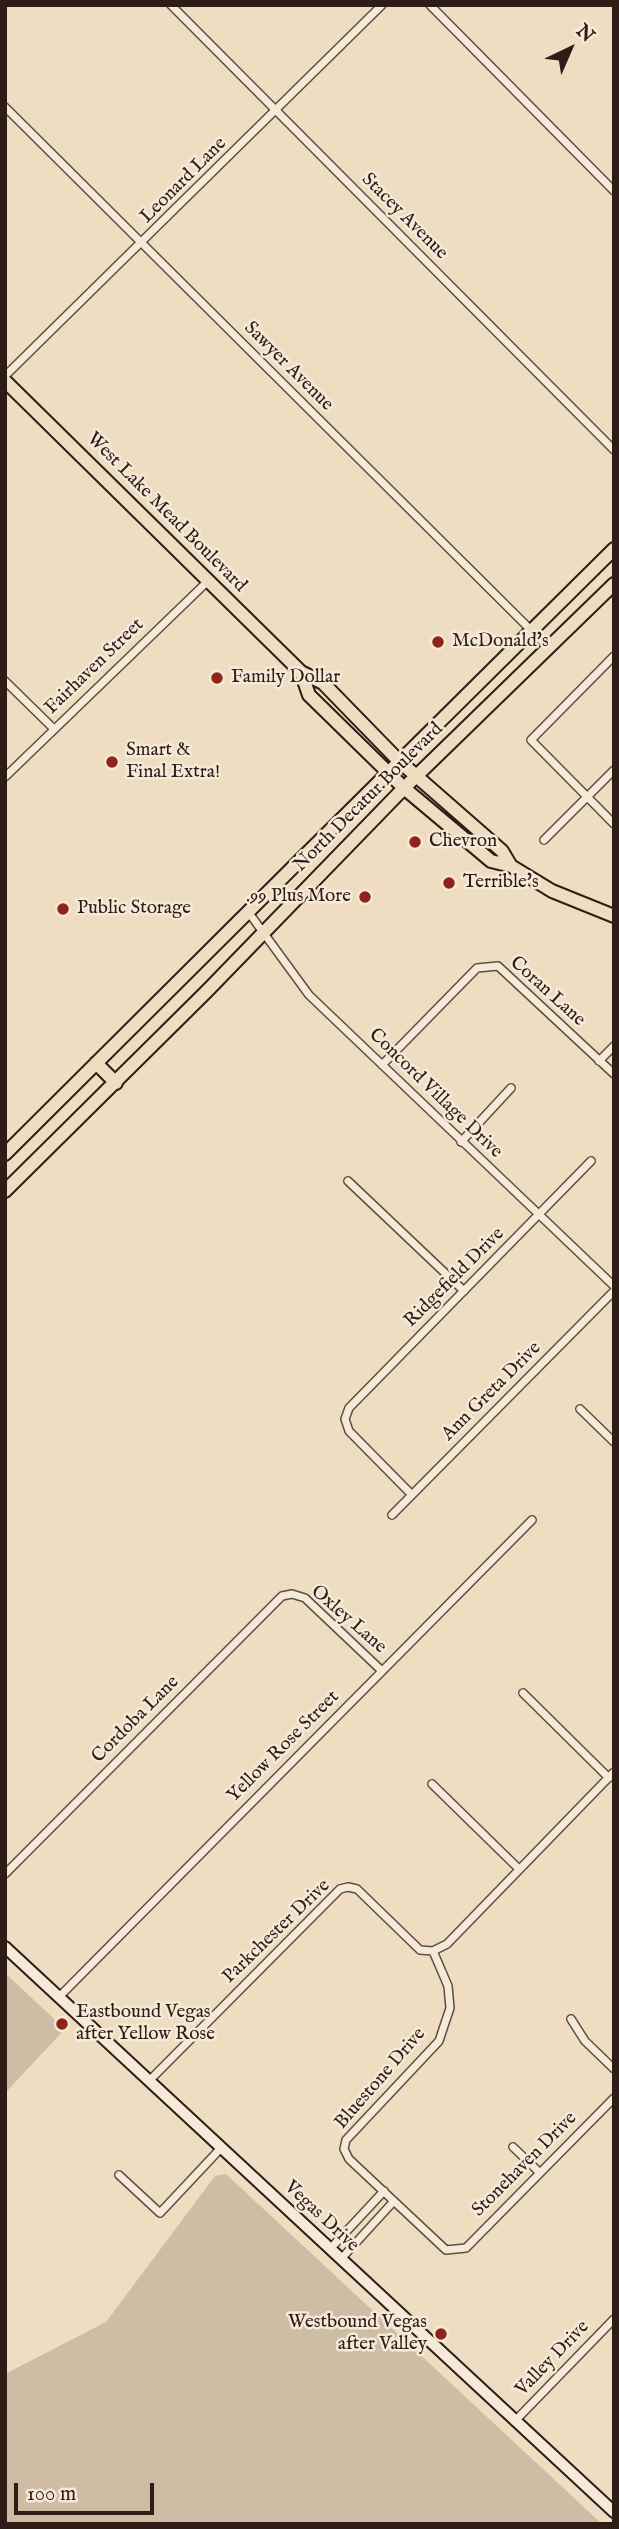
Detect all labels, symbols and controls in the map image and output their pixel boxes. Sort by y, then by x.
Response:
north arrow [535,14,605,84]
text: N [570,20,599,48]
street label: Leonard Lane [136,133,232,229]
street label: Stacey Avenue [356,169,452,265]
street label: Sawyer Avenue [239,318,337,416]
street label: West Lake Mead Boulevard [81,428,251,598]
street label: Fairhaven Street [41,614,149,720]
place label: McDonald's [452,631,549,653]
marker: McDonald's [430,634,446,650]
place label: Family Dollar [231,667,340,689]
marker: Family Dollar [209,670,225,686]
street label: North Decatur Boulevard [290,719,448,877]
place label: Smart & Final Extra! [126,740,220,784]
marker: Smart & Final Extra! [104,754,120,770]
place label: Chevron [429,831,497,853]
marker: Chevron [407,834,423,850]
place label: Terrible's [463,872,539,894]
marker: Terrible's [441,875,457,891]
place label: .99 Plus More [246,886,351,908]
marker: .99 Plus More [357,889,373,905]
place label: Public Storage [77,898,191,920]
marker: Public Storage [55,901,71,917]
street label: Coran Lane [505,952,589,1032]
street label: Concord Village Drive [363,1024,507,1164]
street label: Ridgefield Drive [400,1223,510,1333]
street label: Ann Greta Drive [438,1338,546,1446]
street label: Oxley Lane [305,1581,391,1659]
street label: Cordoba Lane [88,1672,184,1768]
street label: Yellow Rose Street [223,1686,345,1808]
street label: Parkchester Drive [219,1875,335,1989]
place label: Eastbound Vegas after Yellow Rose [76,2002,215,2046]
marker: Eastbound Vegas after Yellow Rose [54,2016,70,2032]
street label: Bluestone Drive [331,2024,431,2134]
street label: Stonehaven Drive [468,2108,582,2222]
street label: Vegas Drive [279,2177,363,2257]
place label: Westbound Vegas after Valley [288,2312,427,2356]
street label: Valley Drive [511,2316,595,2402]
marker: Westbound Vegas after Valley [433,2326,449,2342]
scale bar [18,2470,158,2514]
text: 100 m [27,2481,76,2508]

